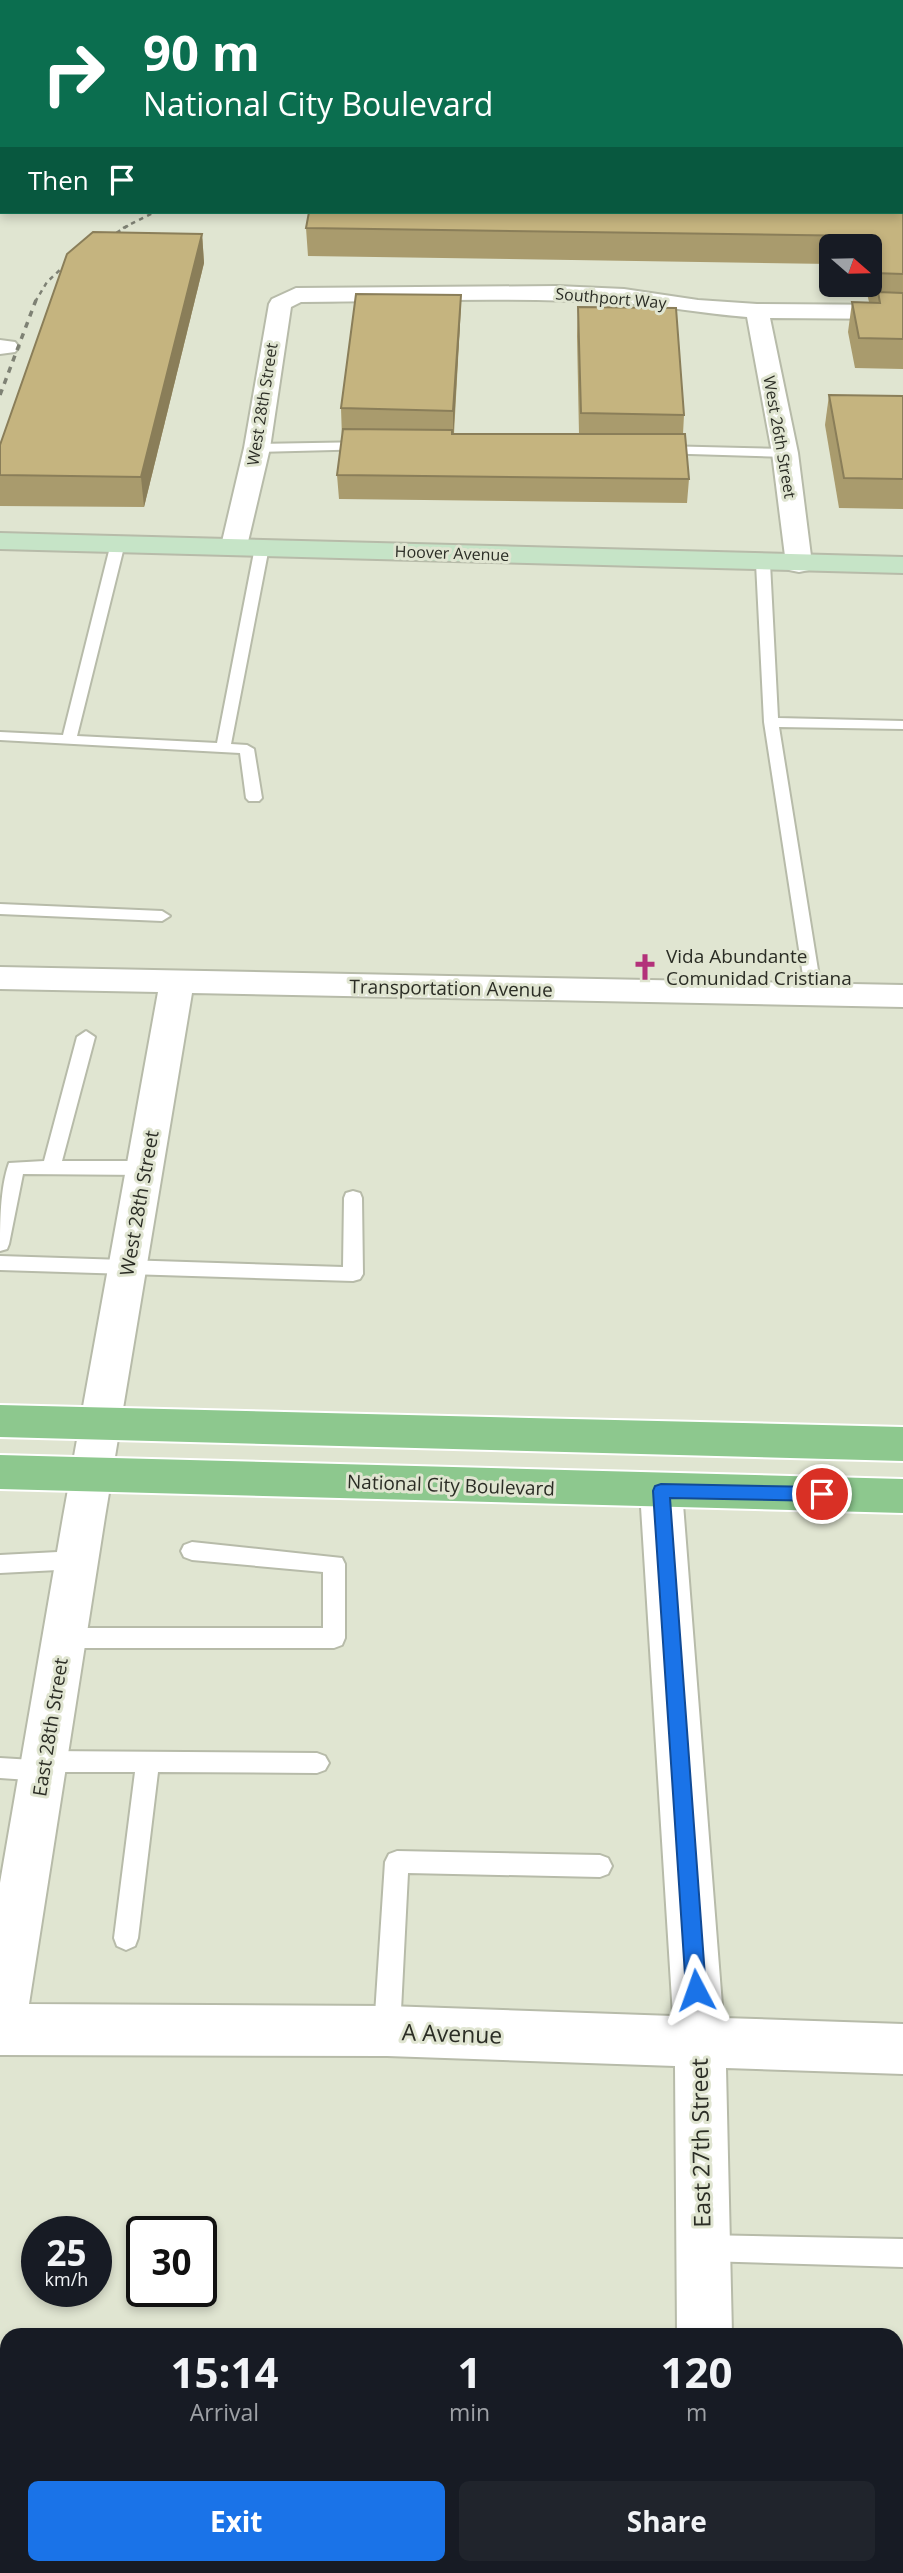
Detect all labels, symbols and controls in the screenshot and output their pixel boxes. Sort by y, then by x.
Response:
text: 90 m [143,19,260,85]
icon: right [28,28,119,119]
text: National City Boulevard [143,82,493,125]
icon: arrive [103,161,141,199]
text: Then [28,162,89,198]
north arrow [819,234,882,298]
map controls [819,234,882,297]
street label: Southport Way [555,282,668,314]
street label: West 28th Street [241,341,283,467]
street label: West 26th Street [758,374,802,500]
street label: Hoover Avenue [394,540,510,566]
place label: Vida Abundante Comunidad Cristiana [666,943,852,991]
church icon: Vida Abundante Comunidad Cristiana [630,952,660,982]
street label: Transportation Avenue [349,973,553,1003]
street label: West 28th Street [113,1128,165,1278]
pin [792,1464,852,1524]
street label: National City Boulevard [347,1468,555,1502]
icon: arrive [803,1475,841,1513]
street label: East 28th Street [26,1656,74,1798]
position arrow [659,1953,733,2027]
street label: A Avenue [401,2015,503,2051]
street label: East 27th Street [683,2058,717,2228]
speed limit sign: 30 [126,2216,217,2307]
text: 25 [46,2229,87,2276]
text: km/h [45,2267,88,2291]
text: 15:14 [170,2343,278,2400]
text: 1 [457,2343,482,2400]
text: 120 [661,2343,733,2400]
text: Arrival [190,2396,259,2428]
text: min [449,2396,490,2428]
text: m [686,2396,707,2428]
button: Exit [28,2481,445,2561]
button: Share [459,2481,875,2561]

